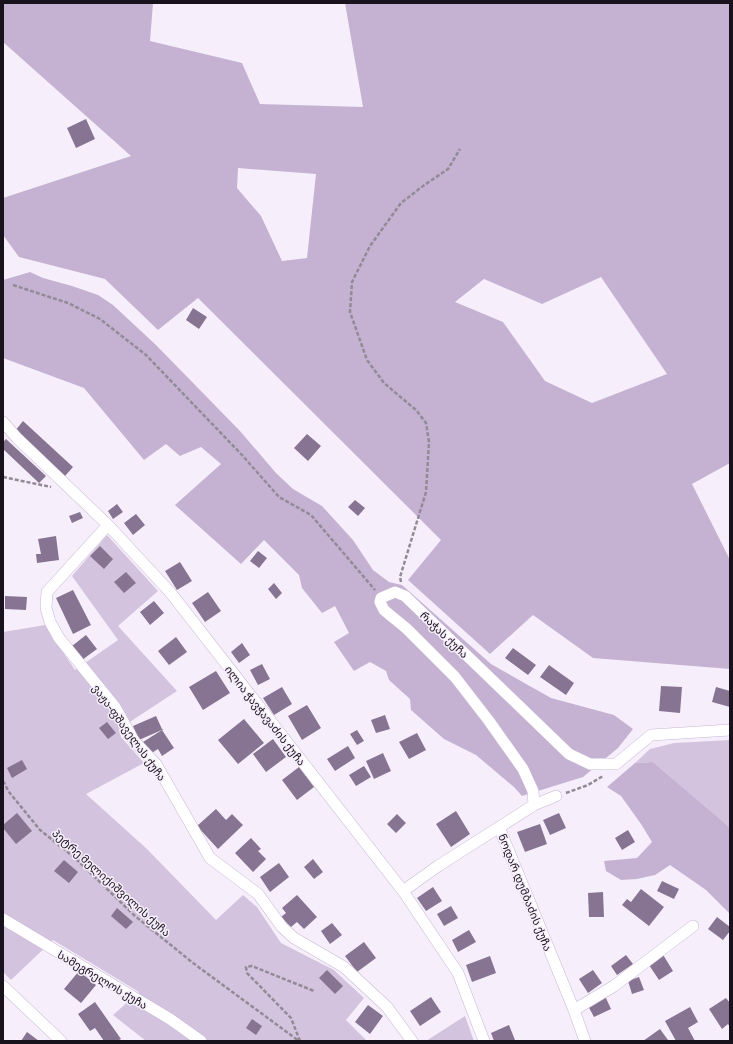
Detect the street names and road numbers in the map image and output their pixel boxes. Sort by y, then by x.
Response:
street label: რაჭას ქუჩა [417,607,473,661]
street label: ილია ჭავჭავაძის ქუჩა [222,662,310,768]
street label: ვაჟა-ფშაველას ქუჩა [89,680,171,784]
street label: პეტრე მელიქიშვილის ქუჩა [49,824,175,940]
street label: ნოდარ დუმბაძის ქუჩა [495,831,557,953]
street label: სამეგრელოს ქუჩა [55,946,151,1012]

